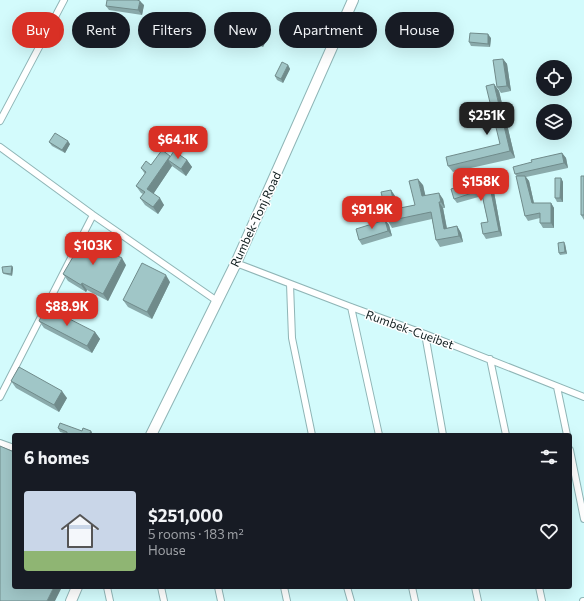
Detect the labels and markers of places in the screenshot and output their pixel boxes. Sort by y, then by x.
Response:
pin: $251K [459,102,515,136]
pin: $64.1K [145,126,211,160]
pin: $158K [453,168,509,202]
pin: $91.9K [339,196,405,230]
pin: $103K [65,232,121,266]
pin: $88.9K [34,293,100,327]

